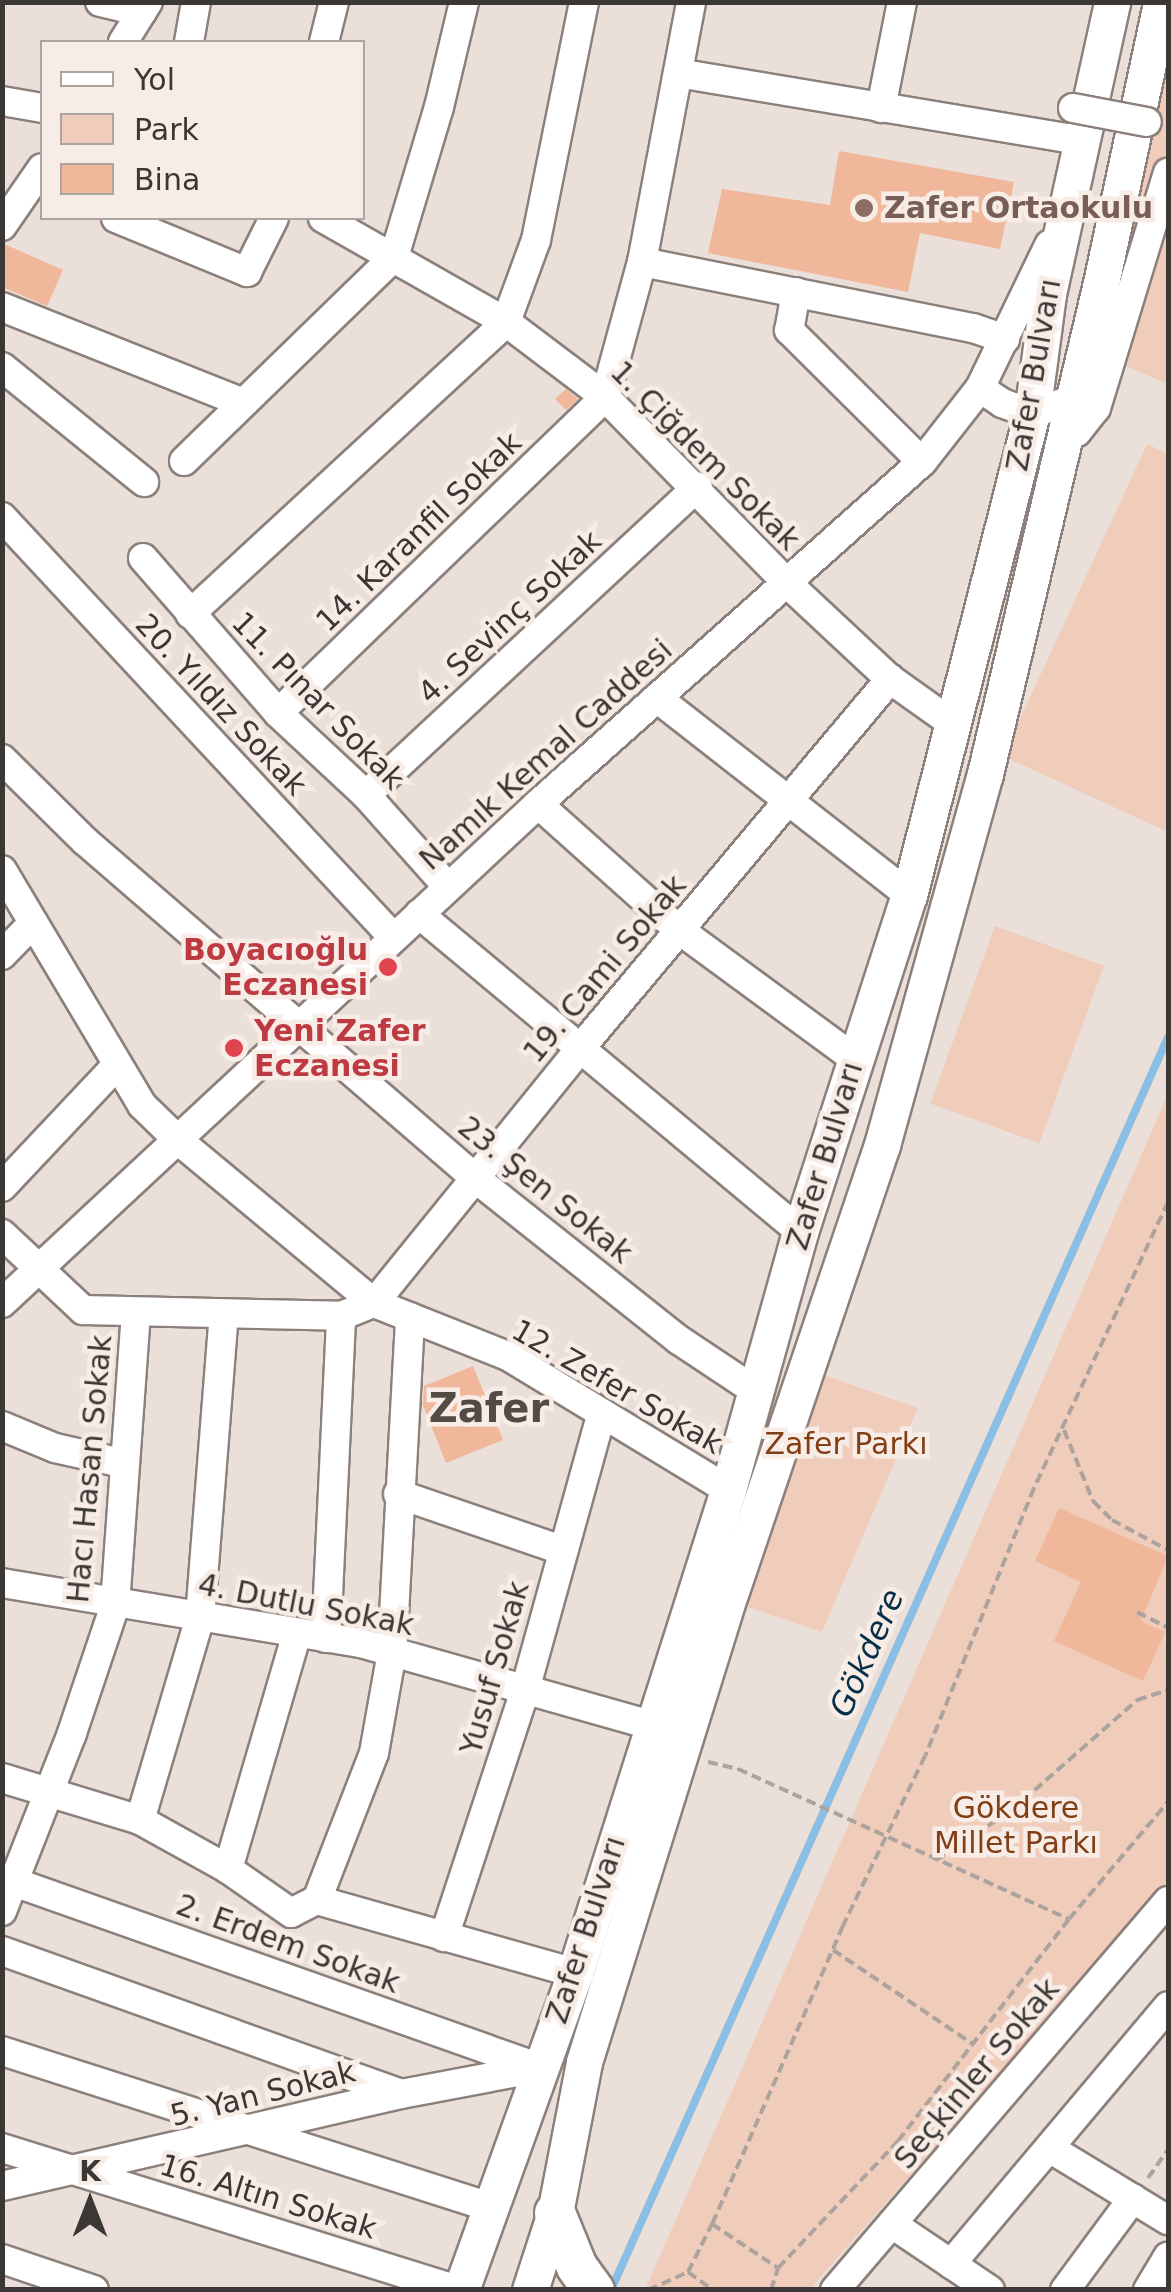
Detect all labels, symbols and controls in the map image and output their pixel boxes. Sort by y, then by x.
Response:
legend [40,40,365,220]
text: Yol [134,62,175,97]
text: Park [134,112,199,147]
text: Bina [134,162,200,197]
place label: Zafer Ortaokulu [884,190,1153,226]
marker: Zafer Ortaokulu [853,197,875,219]
street label: Zafer Bulvarı [999,276,1069,474]
street label: 1. Çiğdem Sokak [603,354,807,558]
street label: 14. Karanfil Sokak [309,425,529,639]
street label: 4. Sevinç Sokak [411,523,609,711]
street label: 11. Pınar Sokak [224,605,412,797]
street label: 20. Yıldız Sokak [128,607,314,803]
street label: Namık Kemal Caddesi [412,632,680,878]
street label: 19. Cami Sokak [516,868,694,1070]
place label: Boyacıoğlu Eczanesi [183,932,368,1002]
marker: Boyacıoğlu Eczanesi [377,956,399,978]
place label: Yeni Zafer Eczanesi [254,1013,426,1084]
marker: Yeni Zafer Eczanesi [223,1037,245,1059]
street label: Zafer Bulvarı [779,1058,871,1254]
street label: 23. Şen Sokak [451,1109,639,1271]
street label: 12. Zefer Sokak [505,1312,729,1462]
street label: Hacı Hasan Sokak [60,1334,120,1604]
district label: Zafer [429,1384,549,1432]
park label: Zafer Parkı [765,1426,927,1462]
street label: 4. Dutlu Sokak [195,1566,417,1644]
street label: Yusuf Sokak [453,1577,537,1759]
water label: Gökdere [822,1583,912,1723]
park label: Gökdere Millet Parkı [934,1790,1098,1860]
street label: Zafer Bulvarı [539,1832,633,2028]
street label: 2. Erdem Sokak [171,1887,405,2001]
street label: Seçkinler Sokak [887,1972,1067,2176]
street label: 5. Yan Sokak [167,2054,359,2134]
street label: 16. Altın Sokak [155,2147,381,2247]
north arrow [40,2152,140,2252]
text: K [79,2155,101,2188]

